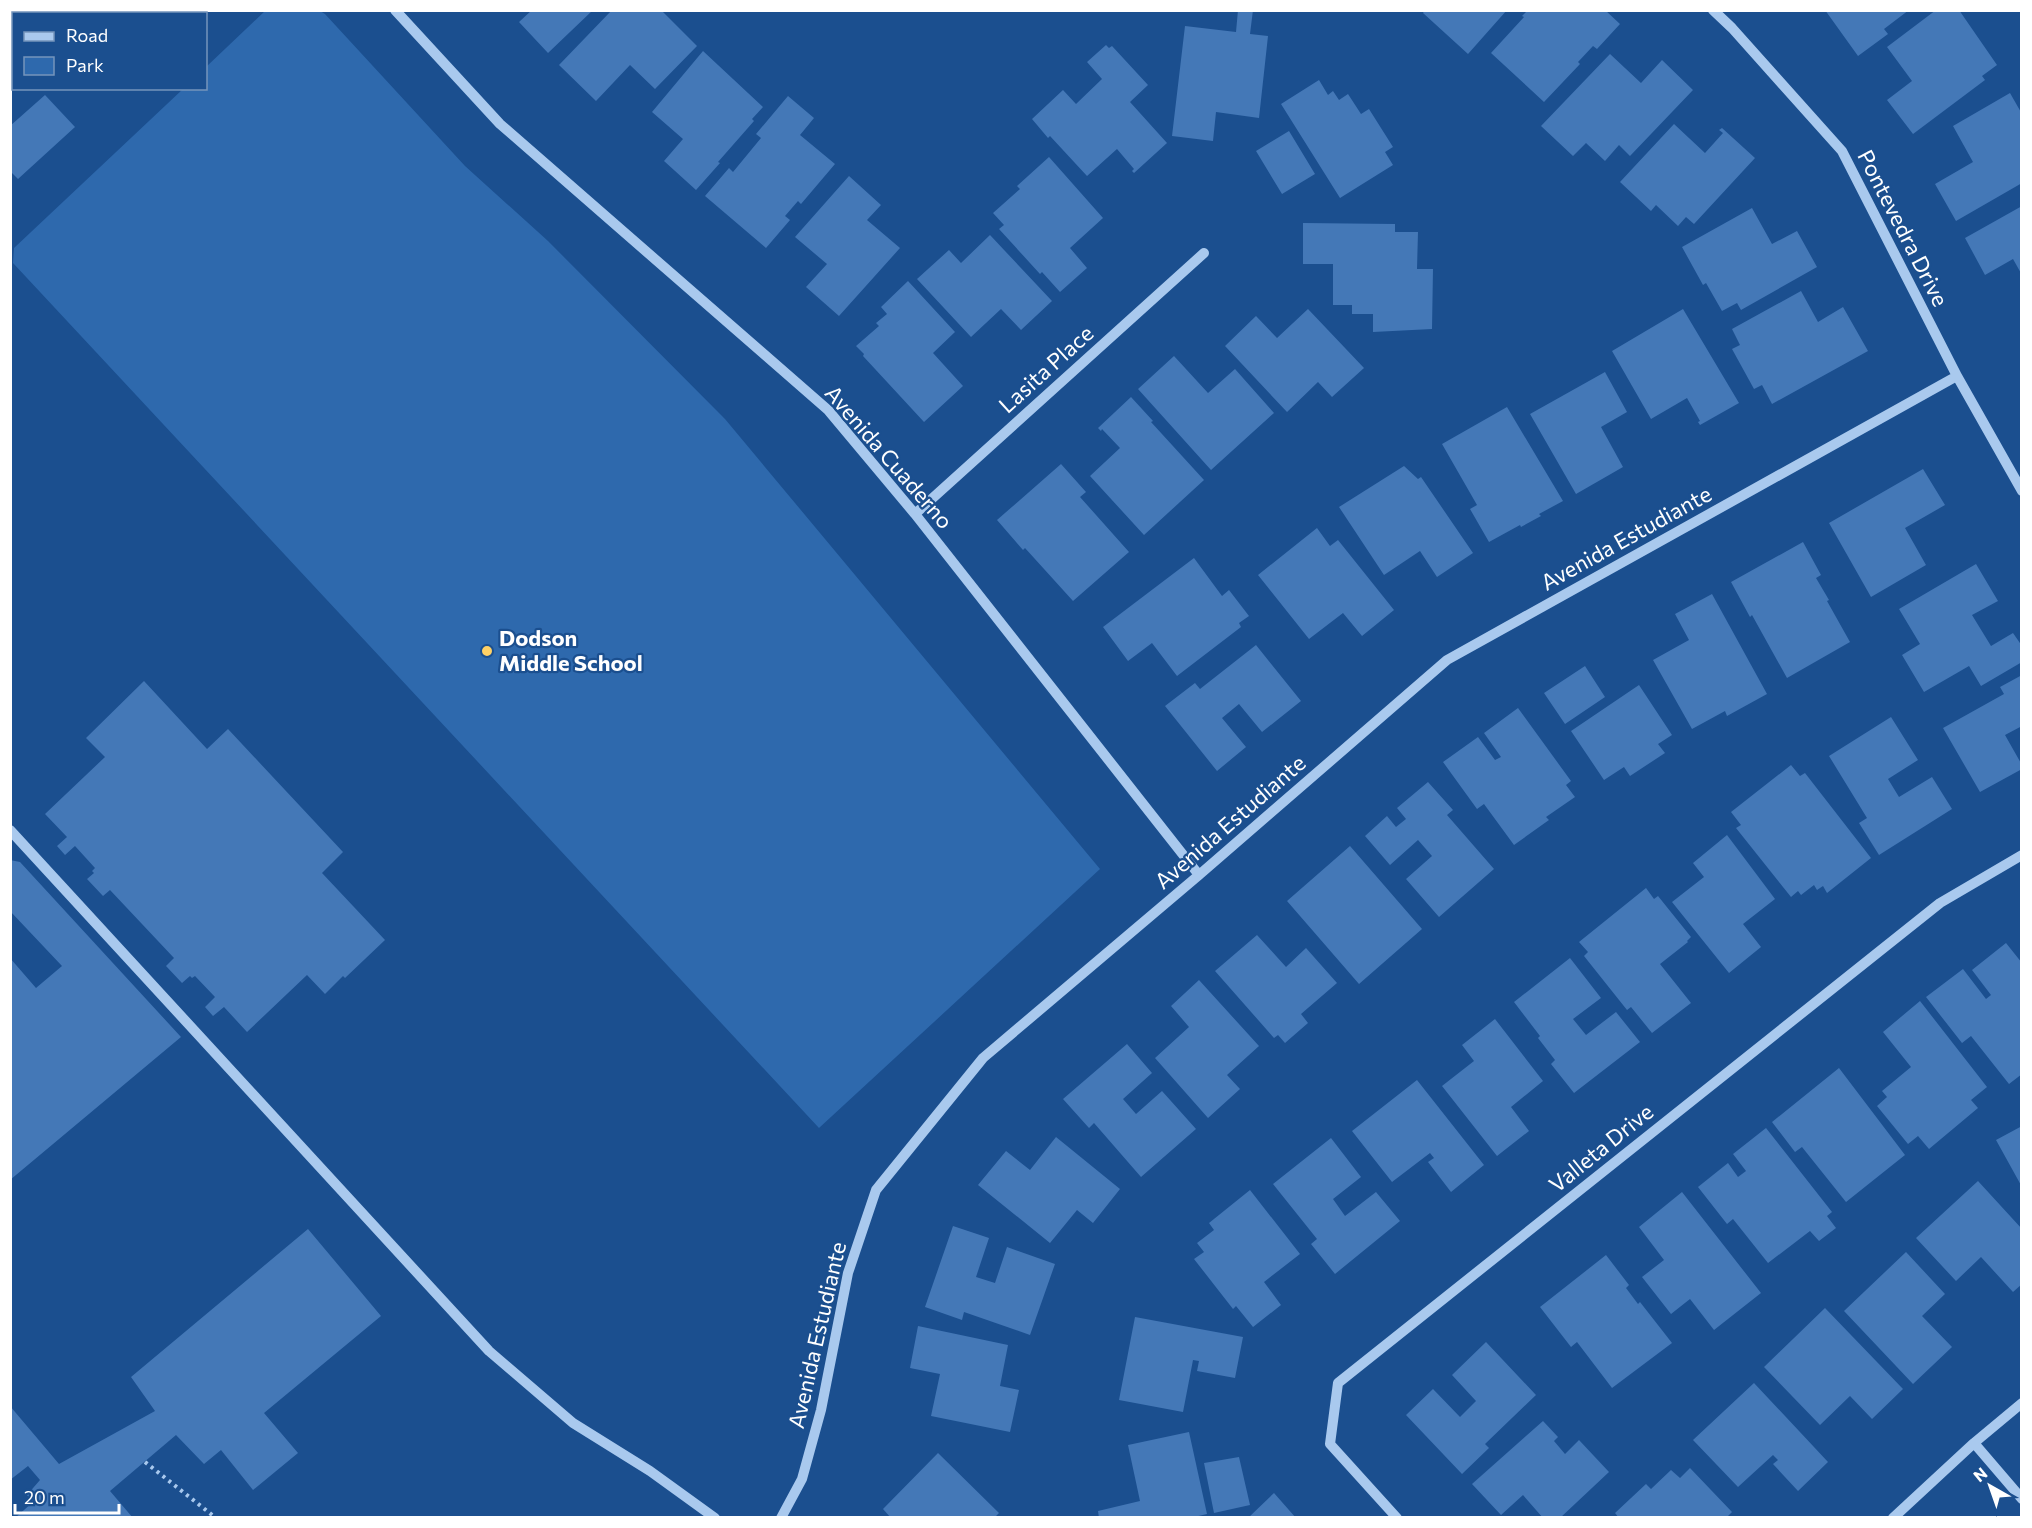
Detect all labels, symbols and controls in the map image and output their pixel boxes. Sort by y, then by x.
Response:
legend [12,12,207,90]
text: Road [66,24,108,46]
text: Park [66,54,104,76]
street label: Pontevedra Drive [1852,145,1955,311]
street label: Lasita Place [993,319,1099,418]
street label: Avenida Cuaderno [820,379,959,534]
street label: Avenida Estudiante [1536,480,1716,596]
place label: Dodson Middle School [499,624,643,676]
marker: Dodson Middle School [480,644,494,658]
street label: Avenida Estudiante [1149,749,1310,894]
street label: Valleta Drive [1543,1097,1658,1198]
street label: Avenida Estudiante [782,1239,851,1431]
north arrow [1960,1456,2020,1516]
text: N [1969,1463,1991,1485]
scale bar [15,1477,118,1515]
text: 20 m [24,1486,65,1508]

